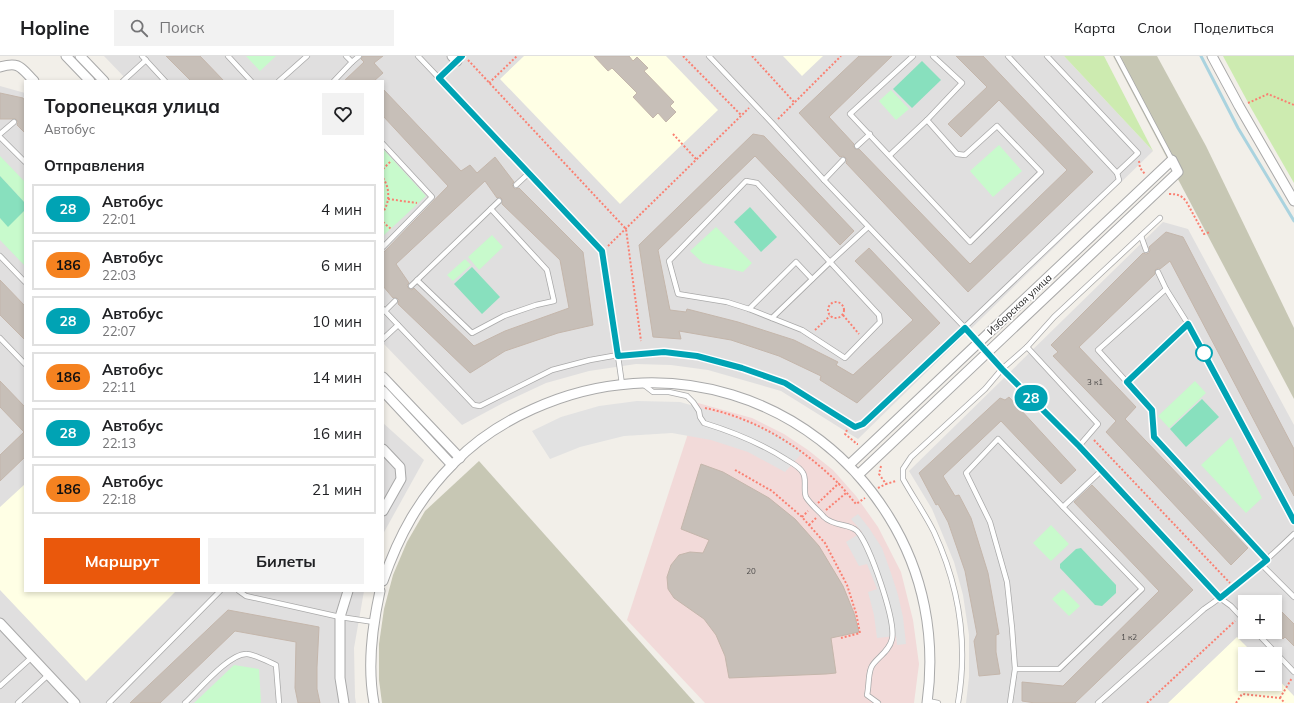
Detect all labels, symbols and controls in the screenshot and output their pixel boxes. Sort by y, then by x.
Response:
search box [114,10,394,46]
text: Hopline [20,16,90,40]
icon: search [128,17,150,39]
text: Поиск [160,18,204,37]
text: Карта [1074,19,1115,37]
text: Слои [1137,19,1172,37]
text: Поделиться [1194,19,1274,37]
button: heart [322,93,364,135]
text: Торопецкая улица [44,94,220,118]
text: Автобус [44,121,95,137]
text: Отправления [44,156,145,175]
text: Автобус [102,192,163,211]
text: 28 [60,200,76,218]
text: 4 мин [321,200,362,219]
text: 22:01 [102,211,136,227]
text: Автобус [102,248,163,267]
text: 186 [55,256,81,274]
text: 6 мин [321,256,362,275]
text: 22:03 [102,267,136,283]
street label: Изборская улица [984,271,1055,338]
text: Автобус [102,304,163,323]
text: 28 [60,312,76,330]
text: 10 мин [312,312,362,331]
text: 22:07 [102,323,136,339]
unlabelled marker [1195,344,1213,362]
text: Автобус [102,360,163,379]
text: 186 [55,368,81,386]
text: 14 мин [312,368,362,387]
house number: 3 к1 [1087,377,1103,387]
text: 22:11 [102,379,136,395]
line badge: 28 [1013,385,1049,411]
text: 28 [1023,389,1039,407]
text: Автобус [102,416,163,435]
text: 28 [60,424,76,442]
text: 16 мин [312,424,362,443]
text: 22:13 [102,435,136,451]
text: Автобус [102,472,163,491]
text: 186 [55,480,81,498]
text: 21 мин [312,480,362,499]
text: 22:18 [102,491,136,507]
button: Маршрут [44,538,200,584]
button: Билеты [208,538,364,584]
house number: 20 [746,566,756,576]
map controls [1238,595,1282,691]
button: + [1238,595,1282,639]
house number: 1 к2 [1121,632,1137,642]
button: − [1238,647,1282,691]

